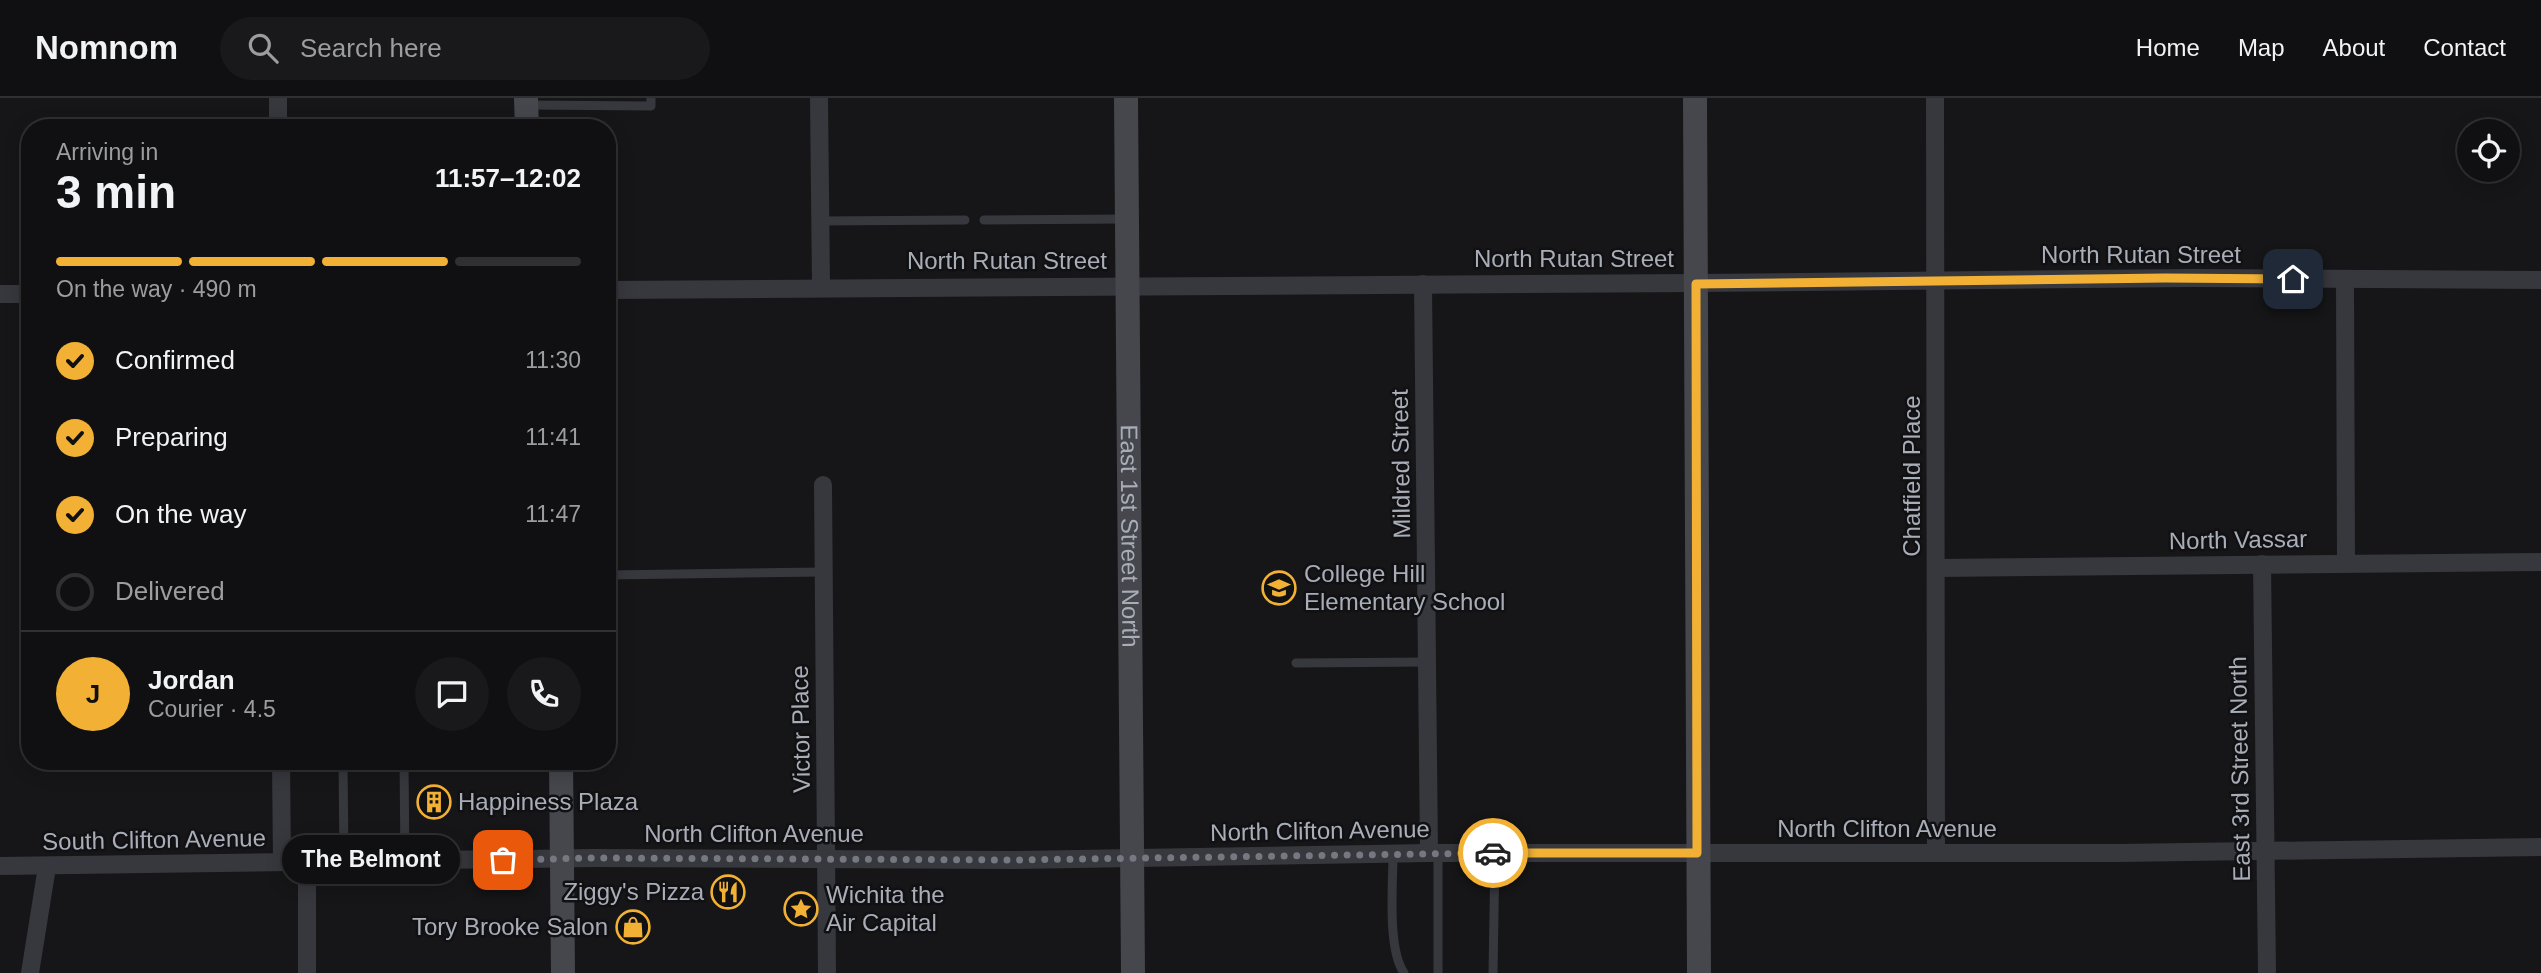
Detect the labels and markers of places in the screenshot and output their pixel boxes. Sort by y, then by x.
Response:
pin [2263,249,2323,309]
place label: College Hill Elementary School [1304,560,1505,615]
school or university icon: College Hill Elementary School [1260,569,1298,607]
building icon: Happiness Plaza [415,783,453,821]
place label: Happiness Plaza [458,788,639,815]
pin [473,830,533,890]
callout: The Belmont [282,836,461,884]
restaurant icon: Ziggy's Pizza [709,873,747,911]
place label: Ziggy's Pizza [563,878,705,905]
place label: Wichita the Air Capital [826,881,945,936]
place icon: Wichita the Air Capital [782,890,820,928]
shop icon: Tory Brooke Salon [614,908,652,946]
place label: Tory Brooke Salon [412,913,608,940]

